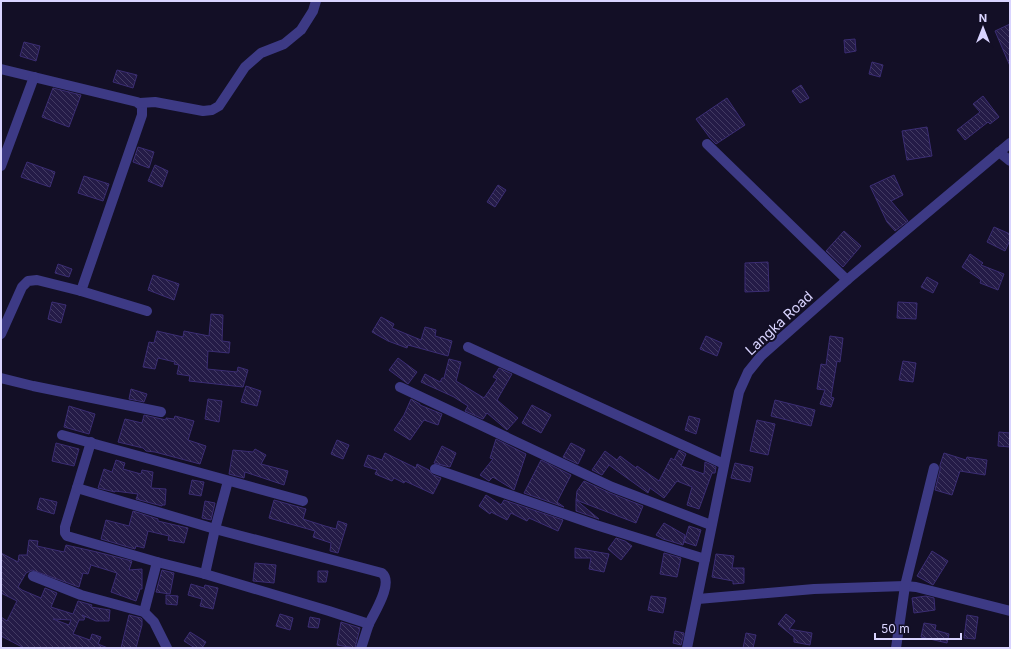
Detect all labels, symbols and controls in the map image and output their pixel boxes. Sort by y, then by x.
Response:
north arrow [963,8,1003,48]
text: N [979,11,987,25]
street label: Langka Road [741,287,816,358]
scale bar [875,615,961,641]
text: 50 m [881,621,910,636]

